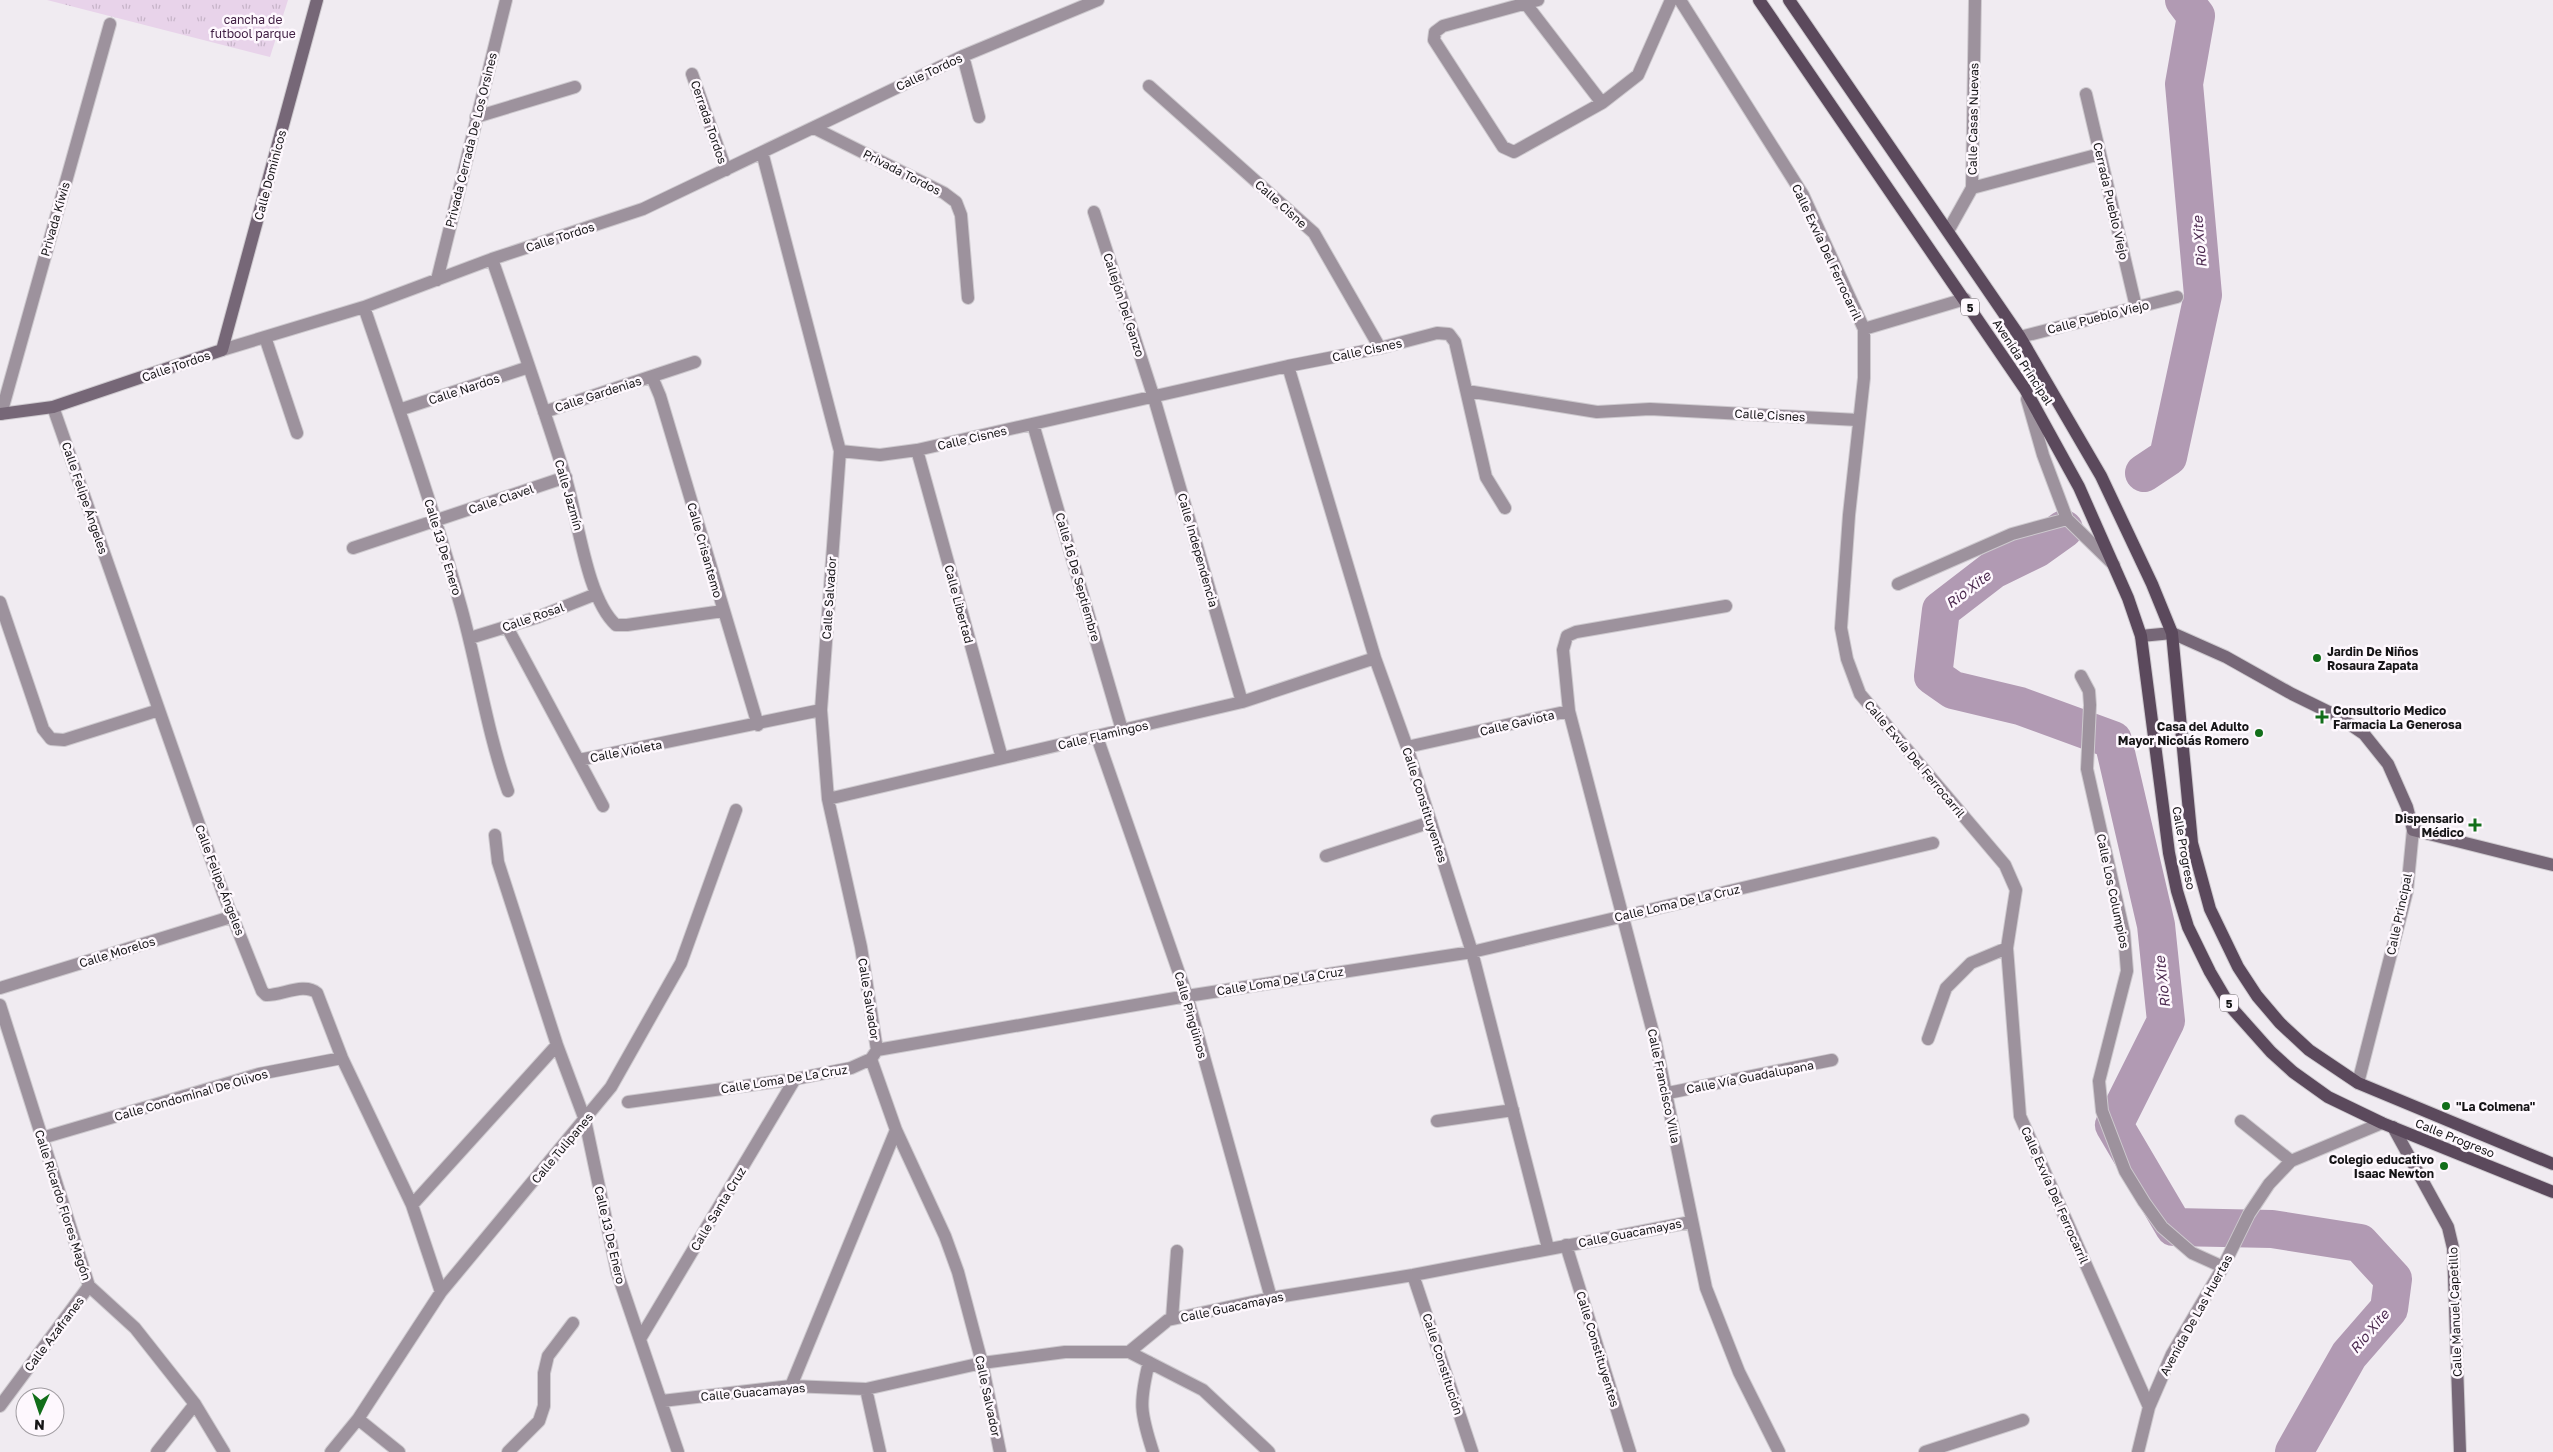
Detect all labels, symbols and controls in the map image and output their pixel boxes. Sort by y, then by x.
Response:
park label: cancha de futbool parque [210,12,296,41]
street label: Calle Tordos [893,50,965,94]
street label: Privada Cerrada De Los Orsines [442,51,500,229]
street label: Calle Casas Nuevas [1965,63,1981,175]
street label: Cerrada Tordos [688,78,730,166]
street label: Calle Dominicos [251,128,289,222]
street label: Cerrada Pueblo Viejo [2090,141,2132,261]
street label: Privada Tordos [861,146,943,198]
street label: Calle Cisne [1252,177,1310,231]
street label: Privada Kiwis [37,180,73,258]
street label: Calle Exvía Del Ferrocarril [1789,182,1865,323]
water label: Rio Xite [2188,215,2210,269]
street label: Calle Tordos [524,219,596,255]
street label: Callejón Del Ganzo [1100,251,1148,359]
street label: Calle Pueblo Viejo [2045,297,2151,337]
road number: 5 [1961,298,1979,316]
street label: Avenida Principal [1990,316,2056,408]
street label: Calle Cisnes [1331,335,1403,365]
street label: Calle Tordos [140,347,212,385]
street label: Calle Nardos [427,370,501,408]
street label: Calle Gardenias [553,373,643,415]
street label: Calle Cisnes [1734,406,1806,424]
street label: Calle Cisnes [936,423,1008,453]
street label: Calle Felipe Ángeles [59,440,111,556]
street label: Calle Jazmín [552,458,586,532]
street label: Calle Clavel [466,481,536,517]
street label: Calle Independencia [1175,491,1221,609]
street label: Calle 13 De Enero [421,497,465,597]
street label: Calle Crisantemo [684,501,726,599]
street label: Calle 16 De Septiembre [1052,511,1104,643]
street label: Calle Salvador [819,556,839,640]
street label: Calle Libertad [941,563,977,645]
water label: Rio Xite [1942,566,1995,611]
street label: Calle Rosal [500,599,566,635]
place label: Jardin De Niños Rosaura Zapata [2327,644,2419,673]
marker: Jardin De Niños Rosaura Zapata [2311,652,2323,664]
street label: Calle Exvía Del Ferrocarril [1862,697,1969,821]
place label: Consultorio Medico Farmacia La Generosa [2333,703,2462,732]
street label: Calle Gaviota [1478,707,1556,739]
marker: Consultorio Medico Farmacia La Generosa [2315,710,2329,724]
street label: Calle Flamingos [1056,717,1150,753]
place label: Casa del Adulto Mayor Nicolás Romero [2118,719,2249,748]
marker: Casa del Adulto Mayor Nicolás Romero [2253,727,2265,739]
street label: Calle Violeta [589,737,663,765]
street label: Calle Constituyentes [1399,745,1451,865]
street label: Calle Progreso [2169,805,2199,891]
place label: Dispensario Médico [2395,811,2464,840]
marker: Dispensario Médico [2468,818,2482,832]
street label: Calle Felipe Ángeles [192,822,248,938]
street label: Calle Los Columpios [2094,832,2132,950]
street label: Calle Principal [2383,872,2415,956]
street label: Calle Loma De La Cruz [1613,881,1741,925]
street label: Calle Morelos [77,933,157,971]
water label: Rio Xite [2151,954,2173,1009]
street label: Calle Salvador [855,957,883,1041]
street label: Calle Loma De La Cruz [1216,964,1344,998]
street label: Calle Pingüinos [1171,970,1211,1060]
road number: 5 [2220,994,2238,1011]
street label: Calle Francisco Villa [1645,1027,1683,1145]
street label: Calle Vía Guadalupana [1685,1057,1815,1097]
street label: Calle Loma De La Cruz [720,1062,848,1096]
street label: Calle Condominal De Olivos [113,1066,269,1124]
place label: "La Colmena" [2456,1099,2535,1114]
marker: "La Colmena" [2440,1100,2452,1112]
street label: Calle Tulipanes [528,1109,596,1187]
street label: Calle Progreso [2413,1115,2497,1161]
street label: Calle Exvía Del Ferrocarril [2018,1124,2092,1266]
street label: Calle Ricardo Flores Magón [32,1128,94,1282]
place label: Colegio educativo Isaac Newton [2329,1152,2434,1181]
marker: Colegio educativo Isaac Newton [2438,1160,2450,1172]
street label: Calle Santa Cruz [687,1164,749,1254]
street label: Calle 13 De Enero [591,1185,629,1285]
street label: Calle Guacamayas [1577,1216,1683,1250]
street label: Calle Manuel Capetillo [2445,1247,2465,1377]
street label: Avenida De Las Huertas [2156,1252,2236,1378]
street label: Calle Guacamayas [1179,1289,1285,1325]
street label: Calle Constituyentes [1573,1289,1623,1409]
street label: Calle Azafranes [21,1294,87,1374]
water label: Rio Xite [2346,1305,2393,1356]
street label: Calle Constitución [1419,1311,1467,1417]
street label: Calle Salvador [972,1354,1004,1438]
street label: Calle Guacamayas [700,1380,806,1404]
north arrow [15,1387,65,1437]
text: N [34,1417,45,1434]

